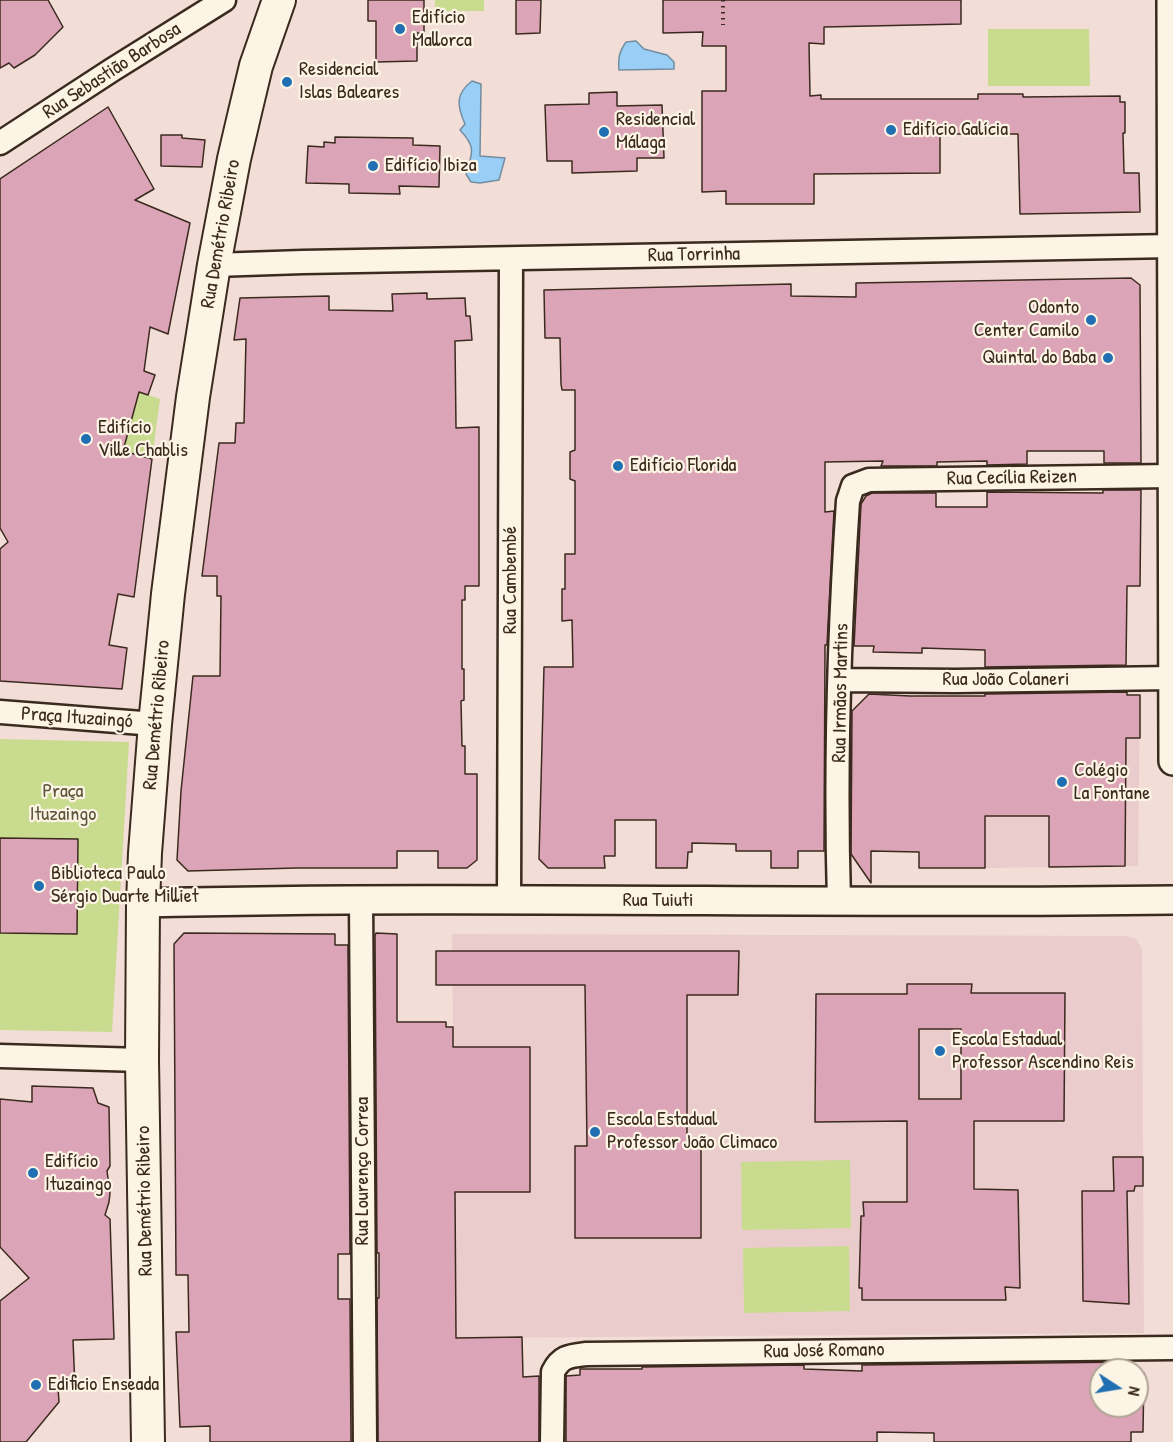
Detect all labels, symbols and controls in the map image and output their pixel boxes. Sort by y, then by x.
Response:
place label: Edifício Mallorca [412,6,472,53]
street label: Rua Sebastião Barbosa [38,17,186,125]
marker: Edifício Mallorca [393,22,407,36]
place label: Residencial Islas Baleares [299,58,399,105]
marker: Residencial Islas Baleares [280,75,294,89]
place label: Residencial Málaga [616,108,695,155]
place label: Edifício Galícia [903,118,1008,142]
marker: Edifício Galícia [884,123,898,137]
marker: Residencial Málaga [597,125,611,139]
place label: Edifício Ibiza [385,154,476,178]
street label: Rua Demétrio Ribeiro [196,158,246,310]
marker: Edifício Ibiza [366,159,380,173]
street label: Rua Torrinha [648,242,740,268]
place label: Odonto Center Camilo [974,296,1079,343]
marker: Odonto Center Camilo [1084,313,1098,327]
place label: Quintal do Baba [982,346,1096,370]
marker: Quintal do Baba [1101,351,1115,365]
place label: Edifício Ville Chablis [98,416,188,463]
marker: Edifício Ville Chablis [79,432,93,446]
place label: Edifício Florida [630,454,736,478]
marker: Edifício Florida [611,459,625,473]
street label: Rua Cecília Reizen [947,465,1077,491]
street label: Rua Cambembé [499,526,523,634]
street label: Rua Irmãos Martins [828,623,854,763]
street label: Rua Demétrio Ribeiro [138,639,176,791]
street label: Rua João Colaneri [943,668,1069,692]
street label: Praça Ituzaingó [20,702,134,734]
place label: Colégio La Fontane [1074,759,1150,806]
marker: Colégio La Fontane [1055,775,1069,789]
park label: Praça Ituzaingo [30,780,96,827]
place label: Biblioteca Paulo Sérgio Duarte Milliet [51,862,199,909]
marker: Biblioteca Paulo Sérgio Duarte Milliet [32,879,46,893]
street label: Rua Tuiuti [623,889,693,913]
place label: Escola Estadual Professor Ascendino Reis [952,1028,1134,1075]
marker: Escola Estadual Professor Ascendino Reis [933,1044,947,1058]
street label: Rua Lourenço Correa [351,1097,375,1245]
place label: Escola Estadual Professor João Climaco [607,1108,777,1155]
marker: Escola Estadual Professor João Climaco [588,1125,602,1139]
street label: Rua Demétrio Ribeiro [132,1126,158,1276]
place label: Edifício Ituzaingo [45,1150,111,1197]
marker: Edifício Ituzaingo [26,1166,40,1180]
street label: Rua José Romano [763,1338,885,1364]
north arrow [1089,1358,1149,1418]
place label: Edificio Enseada [48,1373,159,1397]
marker: Edificio Enseada [29,1378,43,1392]
text: N [1123,1385,1146,1398]

